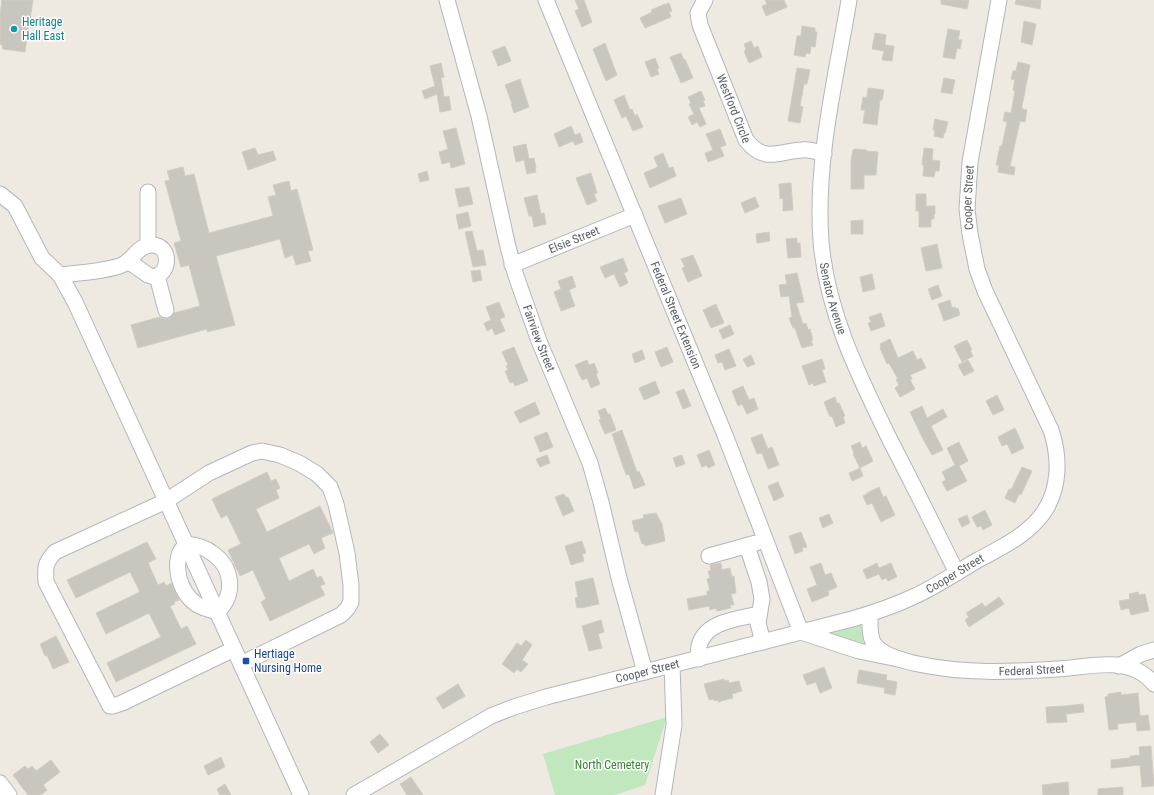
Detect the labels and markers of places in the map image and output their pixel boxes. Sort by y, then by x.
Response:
place label: Heritage Hall East [22,15,65,43]
marker: Heritage Hall East [9,24,19,34]
place label: Hertiage Nursing Home [254,647,322,675]
marker: Hertiage Nursing Home [241,656,251,666]

